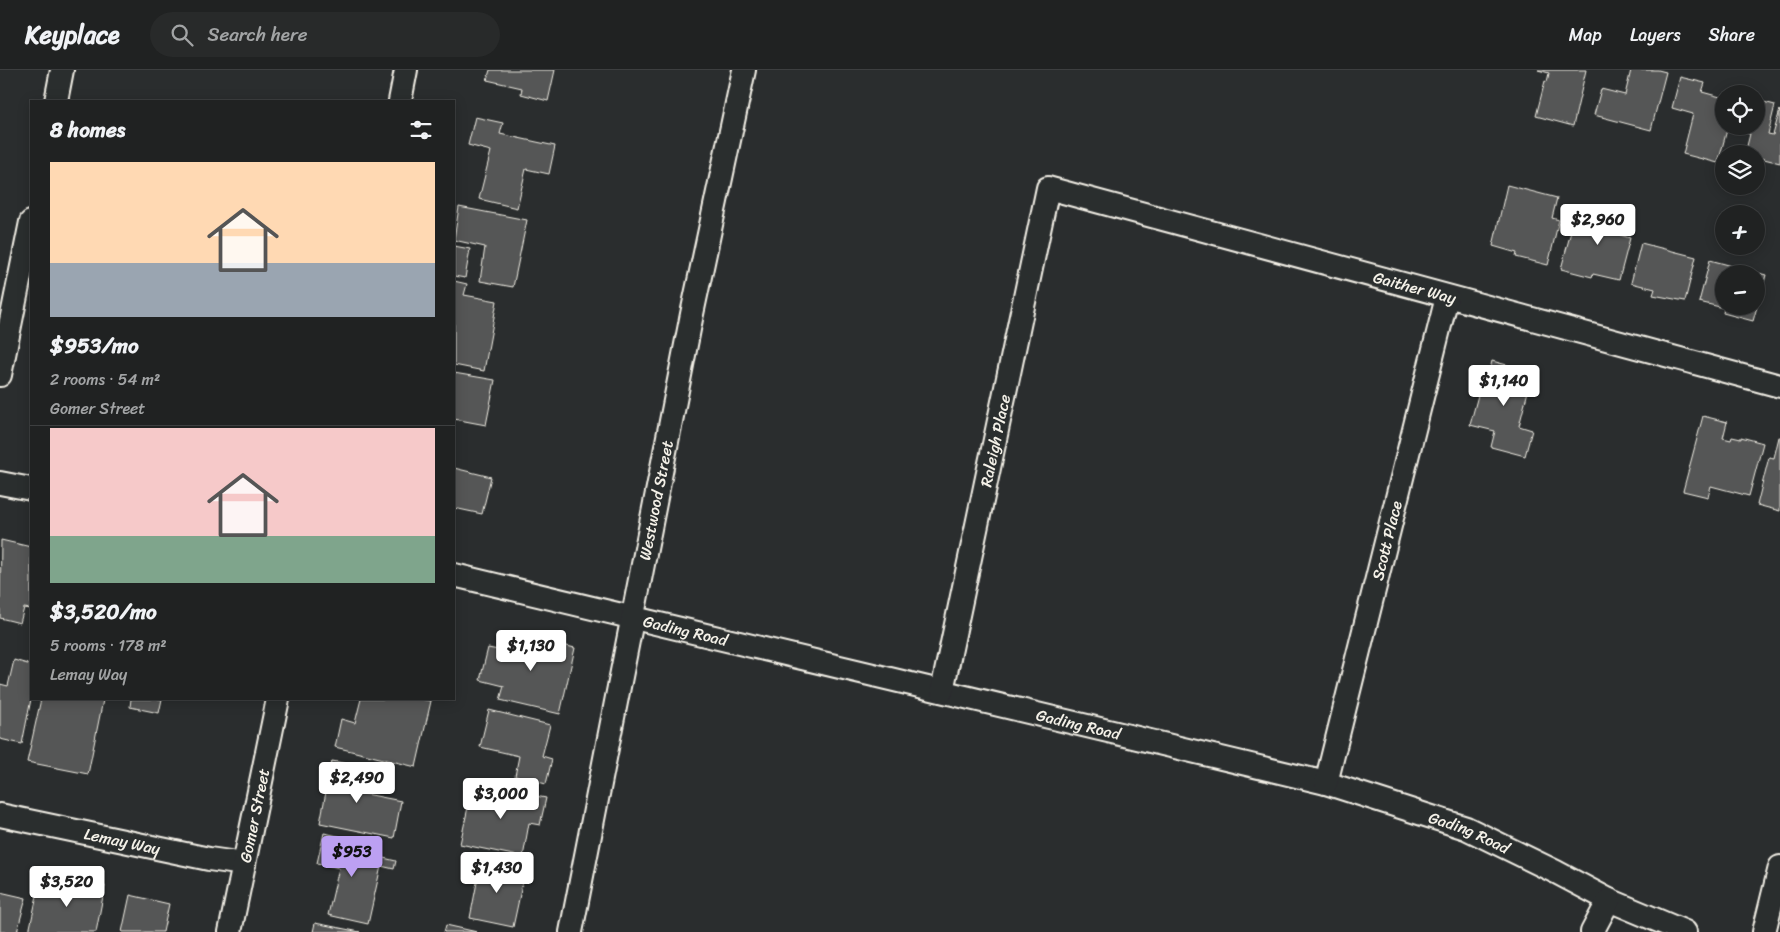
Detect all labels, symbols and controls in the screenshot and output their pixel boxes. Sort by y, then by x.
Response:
search box [150,12,500,57]
text: Keyplace [25,14,120,56]
text: Search here [208,18,308,51]
text: Map [1569,19,1602,51]
text: Layers [1630,19,1681,51]
text: Share [1709,19,1755,51]
icon: search [168,21,196,49]
map controls [1715,85,1765,315]
button: locate [1715,85,1765,135]
text: 8 homes [50,111,125,149]
icon: filters [407,116,435,144]
button: layers [1715,145,1765,195]
icon: home [198,195,288,285]
pin: $2,960 [1557,204,1639,246]
text: $2,960 [1571,205,1625,234]
button: + [1715,205,1765,255]
street label: Gaither Way [1370,262,1460,312]
button: − [1715,265,1765,315]
text: $953/mo [50,327,139,365]
pin: $1,140 [1463,364,1545,407]
text: 2 rooms · 54 m² [50,365,160,394]
text: $1,140 [1480,366,1528,395]
street label: Raleigh Place [971,391,1019,490]
text: Gomer Street [50,394,145,423]
street label: Westwood Street [630,438,681,563]
icon: home [198,460,288,550]
street label: Scott Place [1363,497,1410,583]
text: $3,520/mo [50,593,157,631]
street label: Gading Road [640,606,732,655]
pin: $1,130 [490,630,572,672]
text: 5 rooms · 178 m² [50,631,167,660]
text: $1,130 [507,631,555,660]
text: Lemay Way [50,660,127,689]
street label: Gading Road [1033,700,1125,748]
pin: $2,490 [316,762,398,804]
text: $2,490 [330,763,384,792]
street label: Gomer Street [230,766,278,865]
pin: $3,000 [460,778,542,820]
text: $3,000 [474,779,528,808]
street label: Gading Road [1425,802,1516,863]
street label: Lemay Way [82,819,164,863]
pin: $953 [322,836,382,878]
text: $953 [332,837,372,866]
pin: $1,430 [456,852,538,894]
text: $1,430 [472,853,522,882]
pin: $3,520 [26,866,108,908]
text: $3,520 [41,867,93,896]

